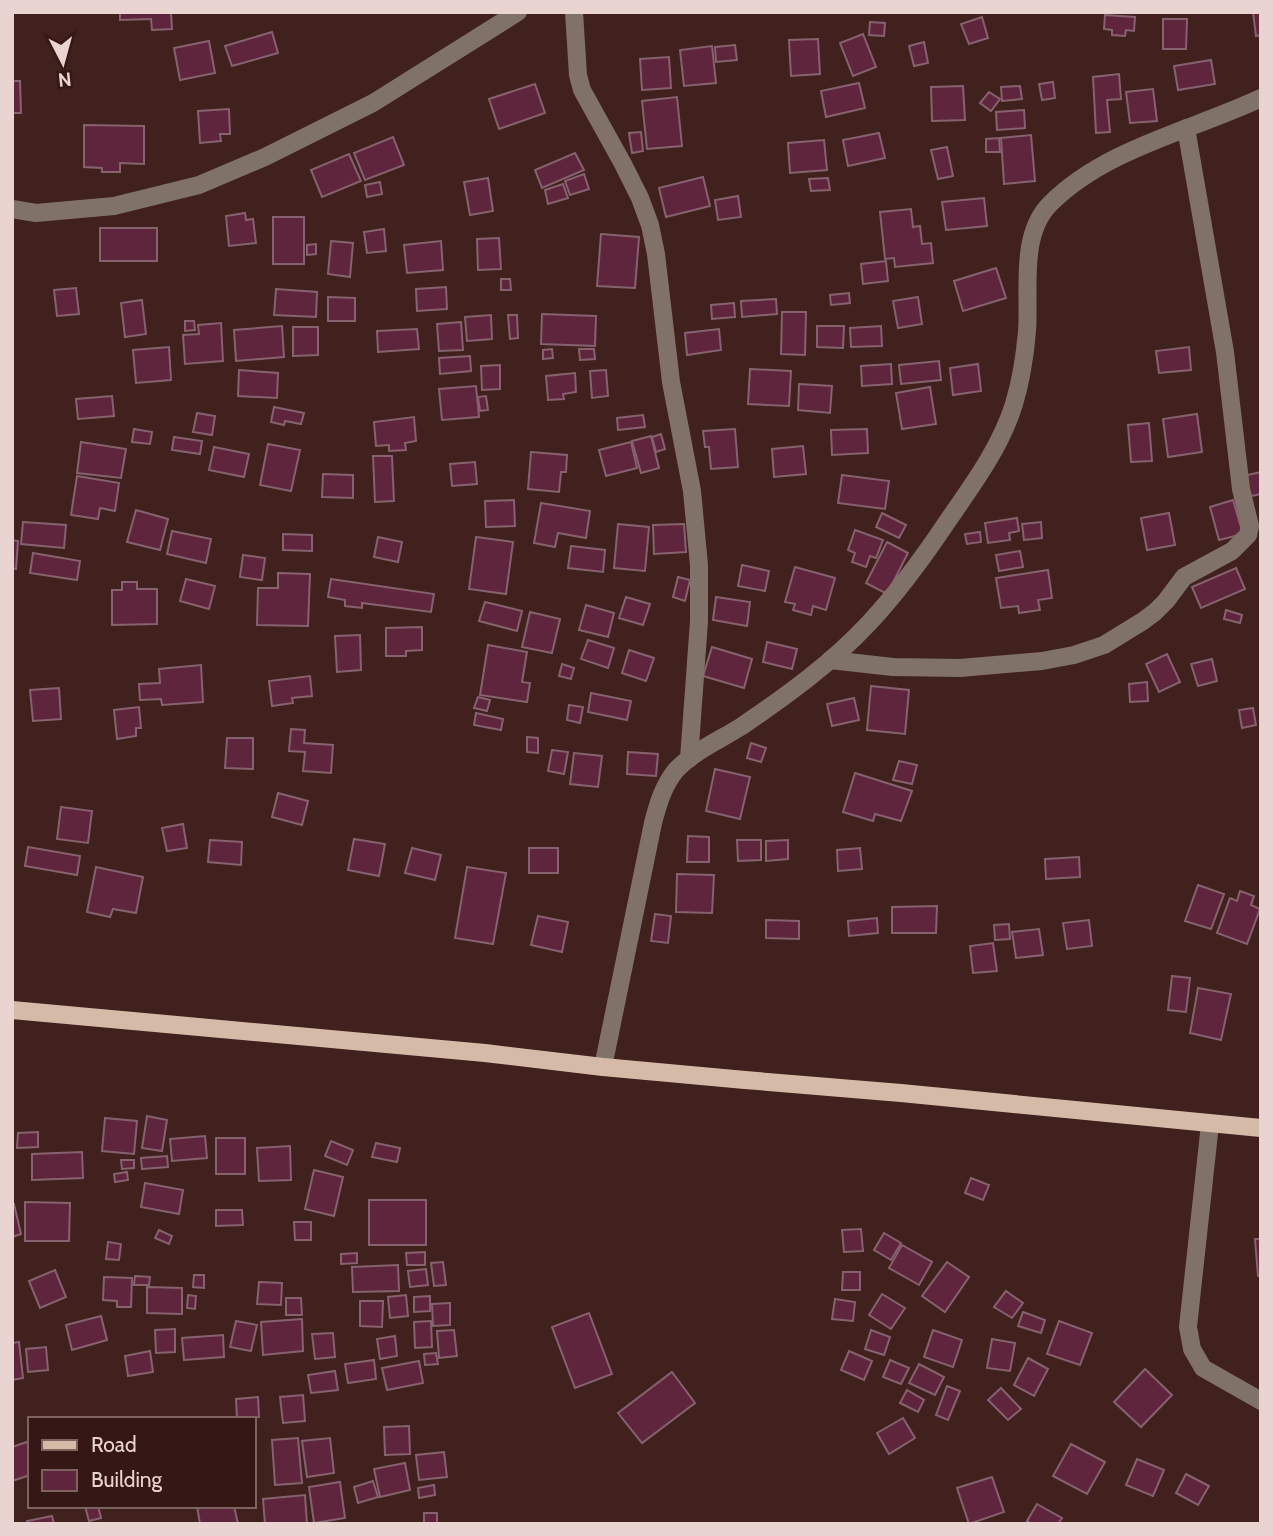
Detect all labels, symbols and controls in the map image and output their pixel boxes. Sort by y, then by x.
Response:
north arrow [28,28,98,98]
text: N [57,67,73,92]
legend [28,1417,256,1508]
text: Road [91,1432,137,1457]
text: Building [91,1467,163,1492]

